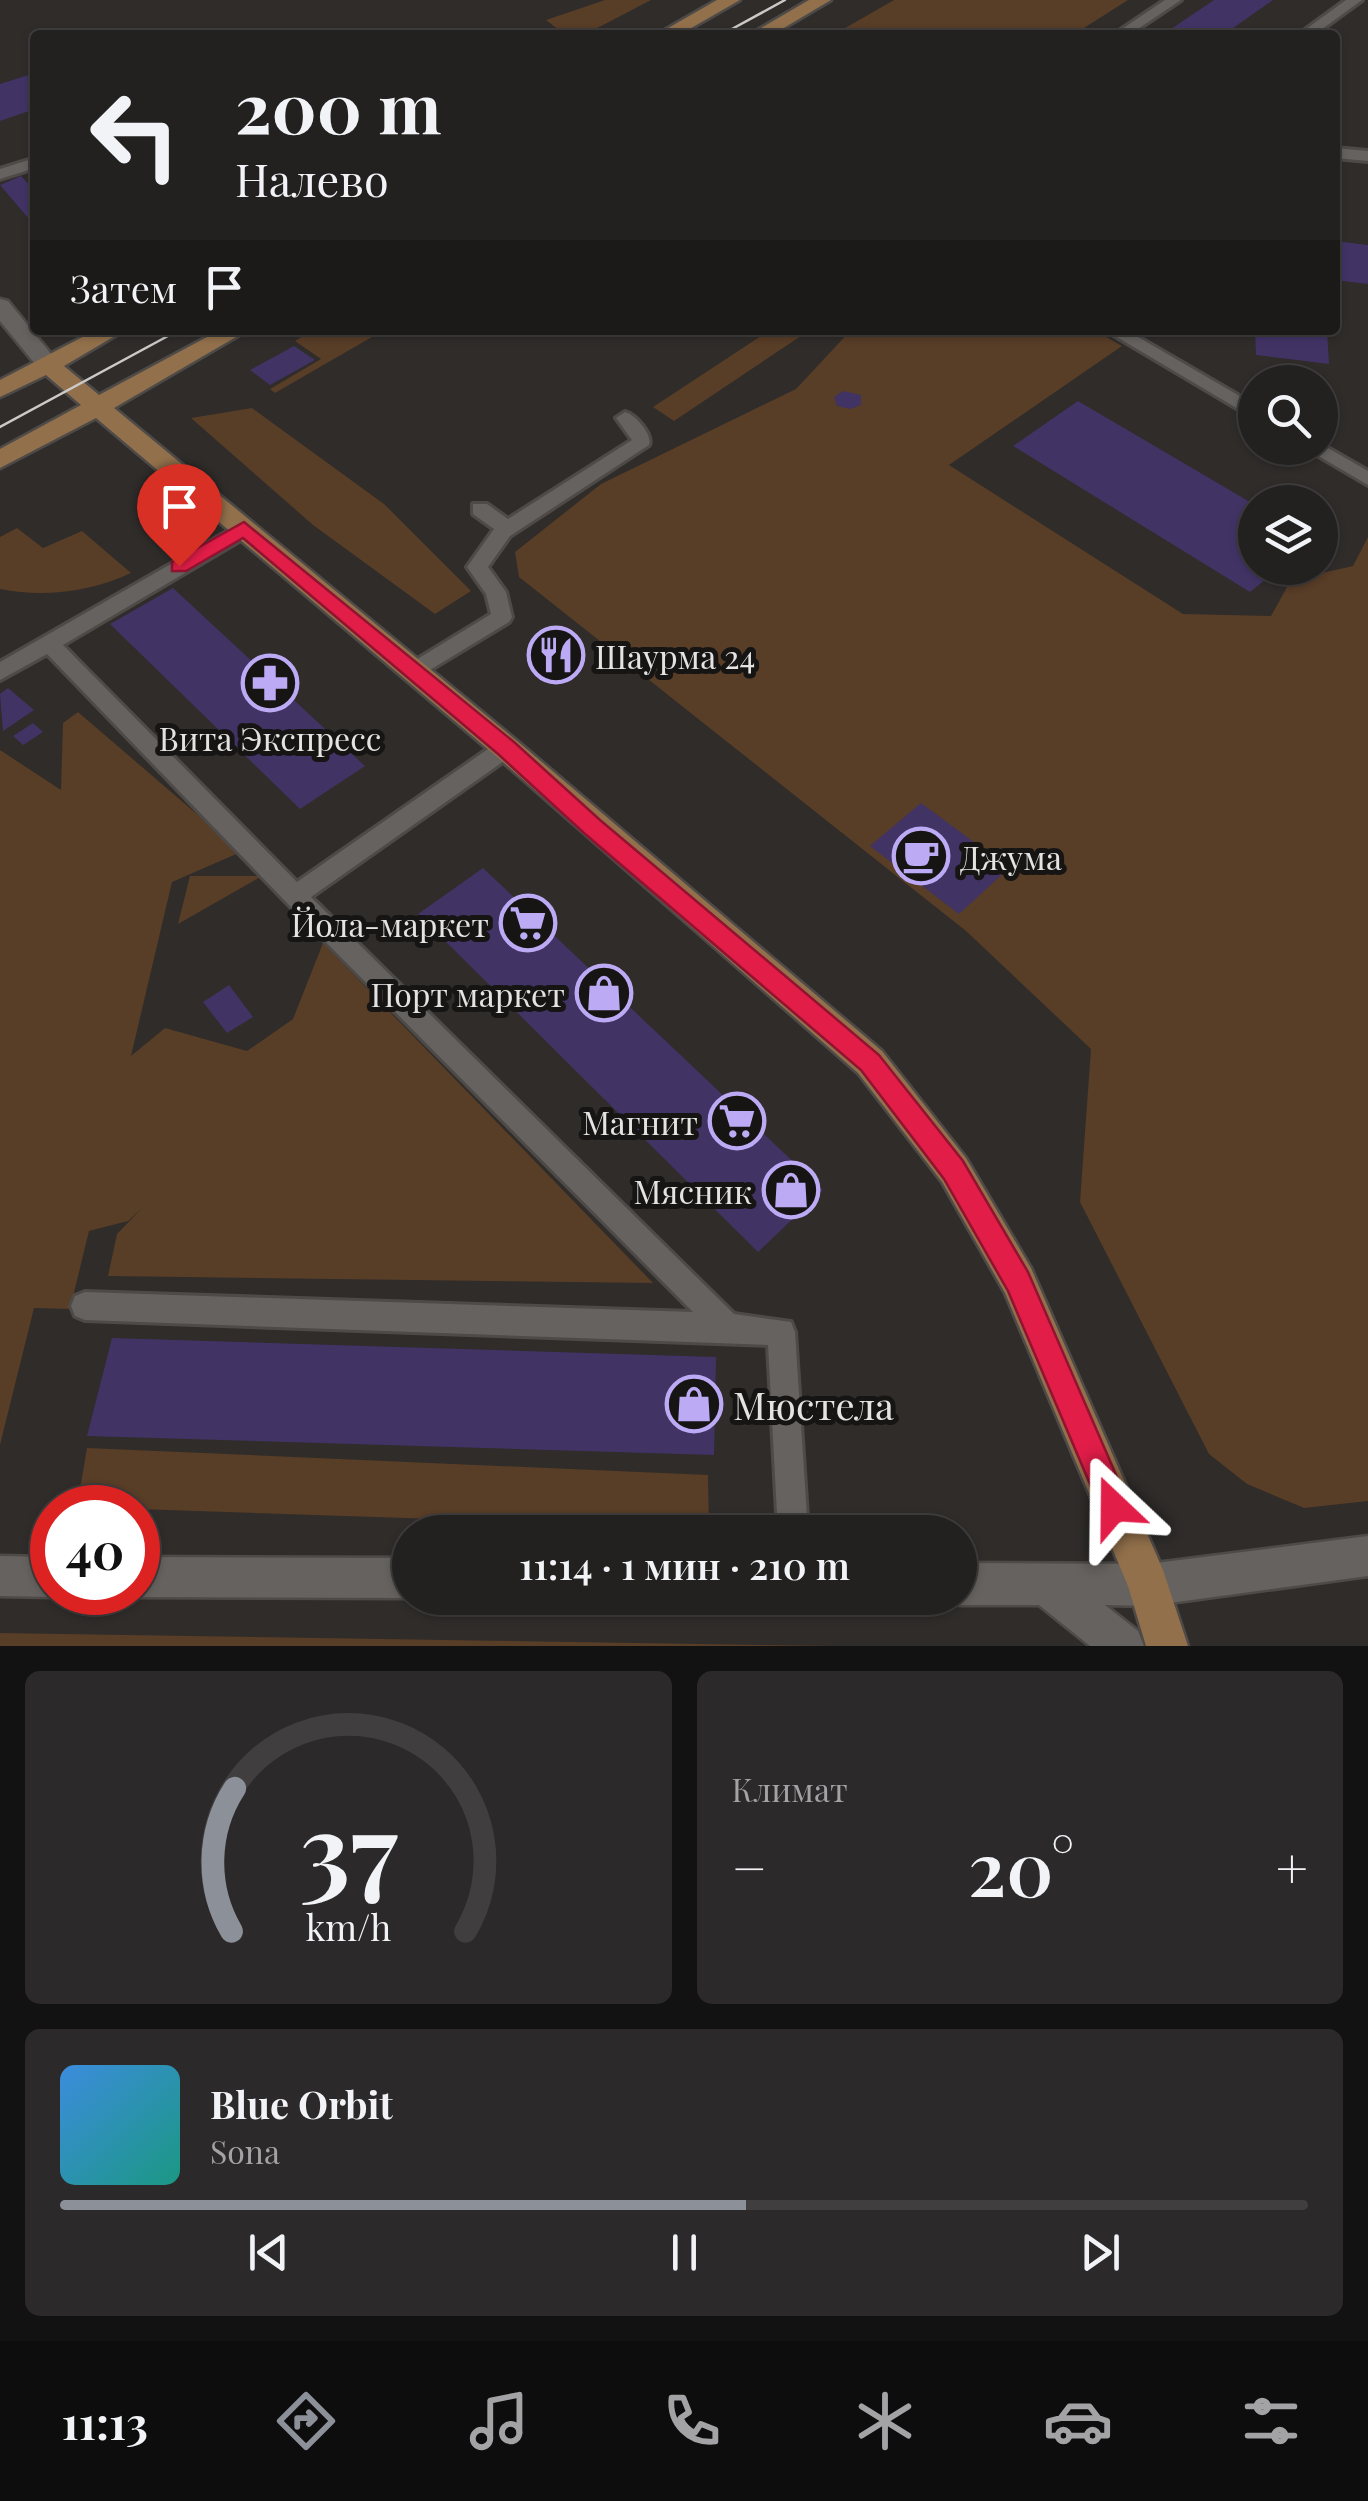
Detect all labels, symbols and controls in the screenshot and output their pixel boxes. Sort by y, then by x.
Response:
text: 200 m [235,58,442,152]
icon: left [70,70,200,200]
text: Налево [235,148,389,208]
icon: arrive [197,260,252,315]
text: Затем [70,262,177,313]
map controls [1238,365,1338,585]
button: search [1238,365,1338,465]
pin [137,464,222,567]
icon: arrive [152,479,207,534]
button: layers [1238,485,1338,585]
restaurant icon: Шаурма 24 [526,625,586,685]
place label: Шаурма 24 [595,634,755,677]
pharmacy icon: Вита Экспресс [240,653,300,713]
place label: Вита Экспресс [159,716,381,759]
cafe icon: Джума [891,826,951,886]
place label: Джума [960,835,1062,878]
supermarket icon: Йола-маркет [498,893,558,953]
place label: Йола-маркет [291,902,489,945]
shop icon: Порт маркет [574,963,634,1023]
place label: Порт маркет [371,972,565,1015]
supermarket icon: Магнит [707,1091,767,1151]
place label: Магнит [582,1100,698,1143]
shop icon: Мясник [761,1160,821,1220]
place label: Мясник [634,1169,752,1212]
shop icon: Мюстела [664,1374,724,1434]
place label: Мюстела [733,1379,894,1430]
position arrow [1062,1455,1166,1559]
speed limit sign: 40 [30,1485,160,1615]
text: 11:14 · 1 мин · 210 m [519,1539,850,1590]
text: Климат [732,1767,848,1810]
text: 37 [299,1776,398,1915]
text: 20° [968,1816,1075,1916]
text: − [732,1829,767,1903]
text: + [1276,1829,1308,1903]
text: km/h [305,1902,391,1950]
text: Blue Orbit [210,2078,393,2129]
text: Sona [210,2129,280,2172]
icon: previous [241,2225,296,2280]
icon: pause [657,2225,712,2280]
icon: next [1073,2225,1128,2280]
icon: directions [271,2386,341,2456]
icon: music [464,2386,534,2456]
icon: phone [657,2386,727,2456]
icon: climate [850,2386,920,2456]
icon: car [1043,2386,1113,2456]
icon: filters [1236,2386,1306,2456]
text: 11:13 [62,2391,148,2451]

